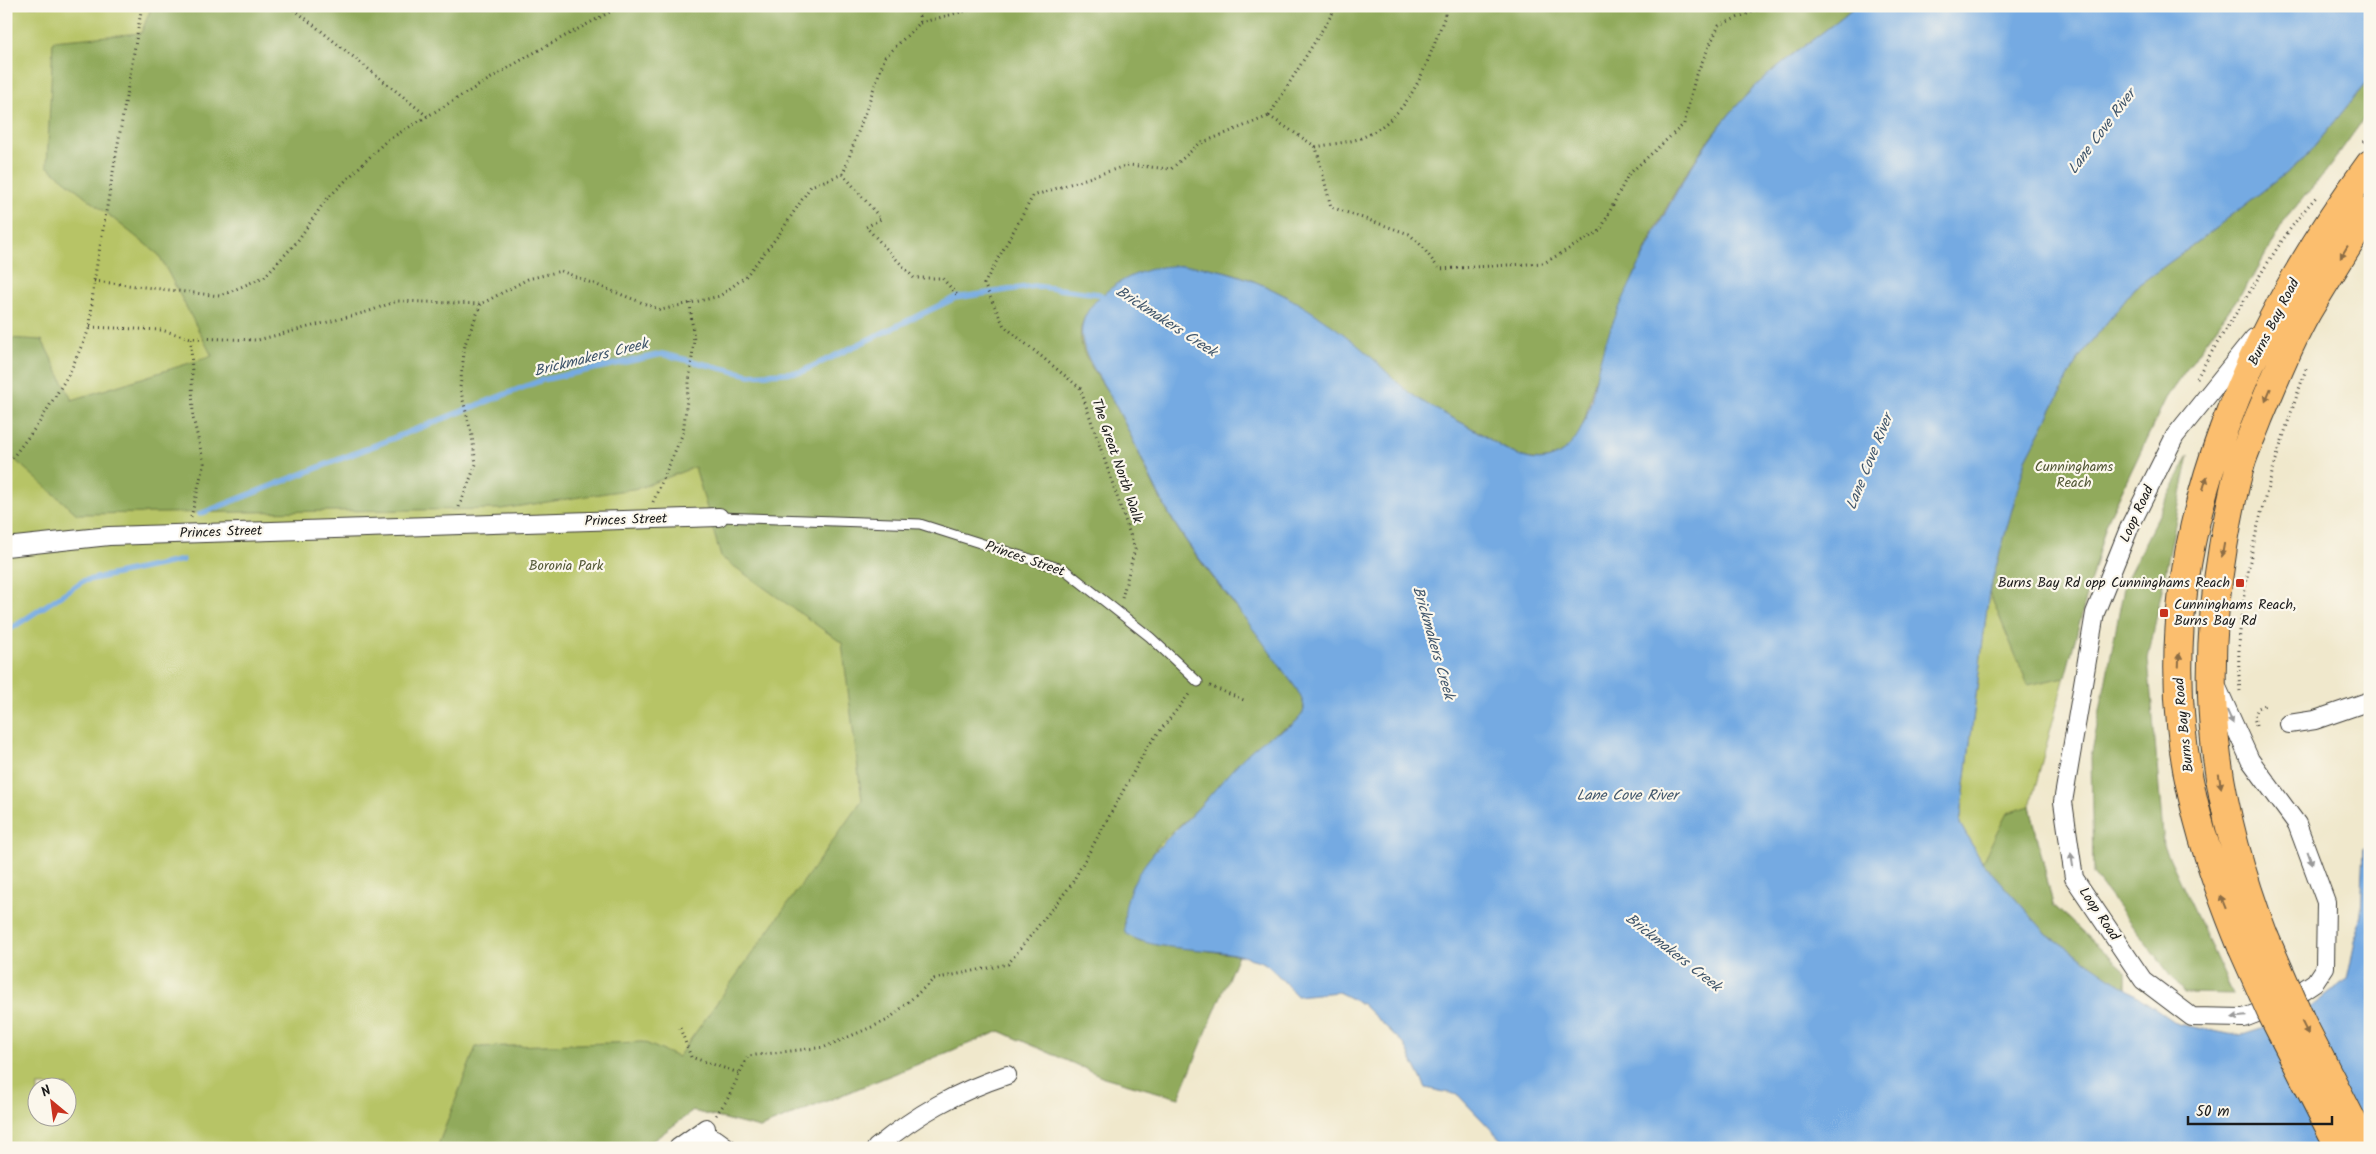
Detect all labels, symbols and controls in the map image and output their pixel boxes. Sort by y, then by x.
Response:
water label: Lane Cove River [2062,82,2144,180]
one-way arrow [2340,245,2349,258]
street label: Burns Bay Road [2243,274,2306,369]
water label: Brickmakers Creek [1111,280,1223,365]
water label: Brickmakers Creek [532,332,652,384]
one-way arrow [2264,388,2272,402]
street label: The Great North Walk [1085,396,1149,527]
water label: Lane Cove River [1840,408,1901,513]
park label: Cunninghams Reach [2035,456,2113,494]
one-way arrow [2202,475,2210,490]
street label: Loop Road [2114,481,2160,546]
street label: Princes Street [584,508,668,532]
street label: Princes Street [179,520,263,544]
street label: Princes Street [982,535,1068,583]
one-way arrow [2218,543,2226,559]
park label: Boronia Park [529,555,604,577]
place label: Burns Bay Rd opp Cunninghams Reach [1998,572,2230,594]
marker: Burns Bay Rd opp Cunninghams Reach [2234,577,2246,589]
water label: Brickmakers Creek [1405,584,1461,704]
place label: Cunninghams Reach, Burns Bay Rd [2174,594,2296,632]
marker: Cunninghams Reach, Burns Bay Rd [2158,607,2170,619]
one-way arrow [2175,652,2183,668]
street label: Burns Bay Road [2168,676,2200,773]
one-way arrow [2227,710,2235,724]
one-way arrow [2216,774,2224,789]
water label: Lane Cove River [1576,784,1681,808]
one-way arrow [2307,850,2314,865]
one-way arrow [2067,851,2075,867]
street label: Loop Road [2073,883,2126,946]
one-way arrow [2219,895,2227,909]
water label: Brickmakers Creek [1620,908,1728,1000]
one-way arrow [2231,1013,2247,1021]
one-way arrow [2301,1021,2309,1035]
north arrow [28,1076,78,1126]
text: N [37,1080,56,1103]
scale bar [2188,1094,2332,1126]
text: 50 m [2196,1100,2230,1124]

